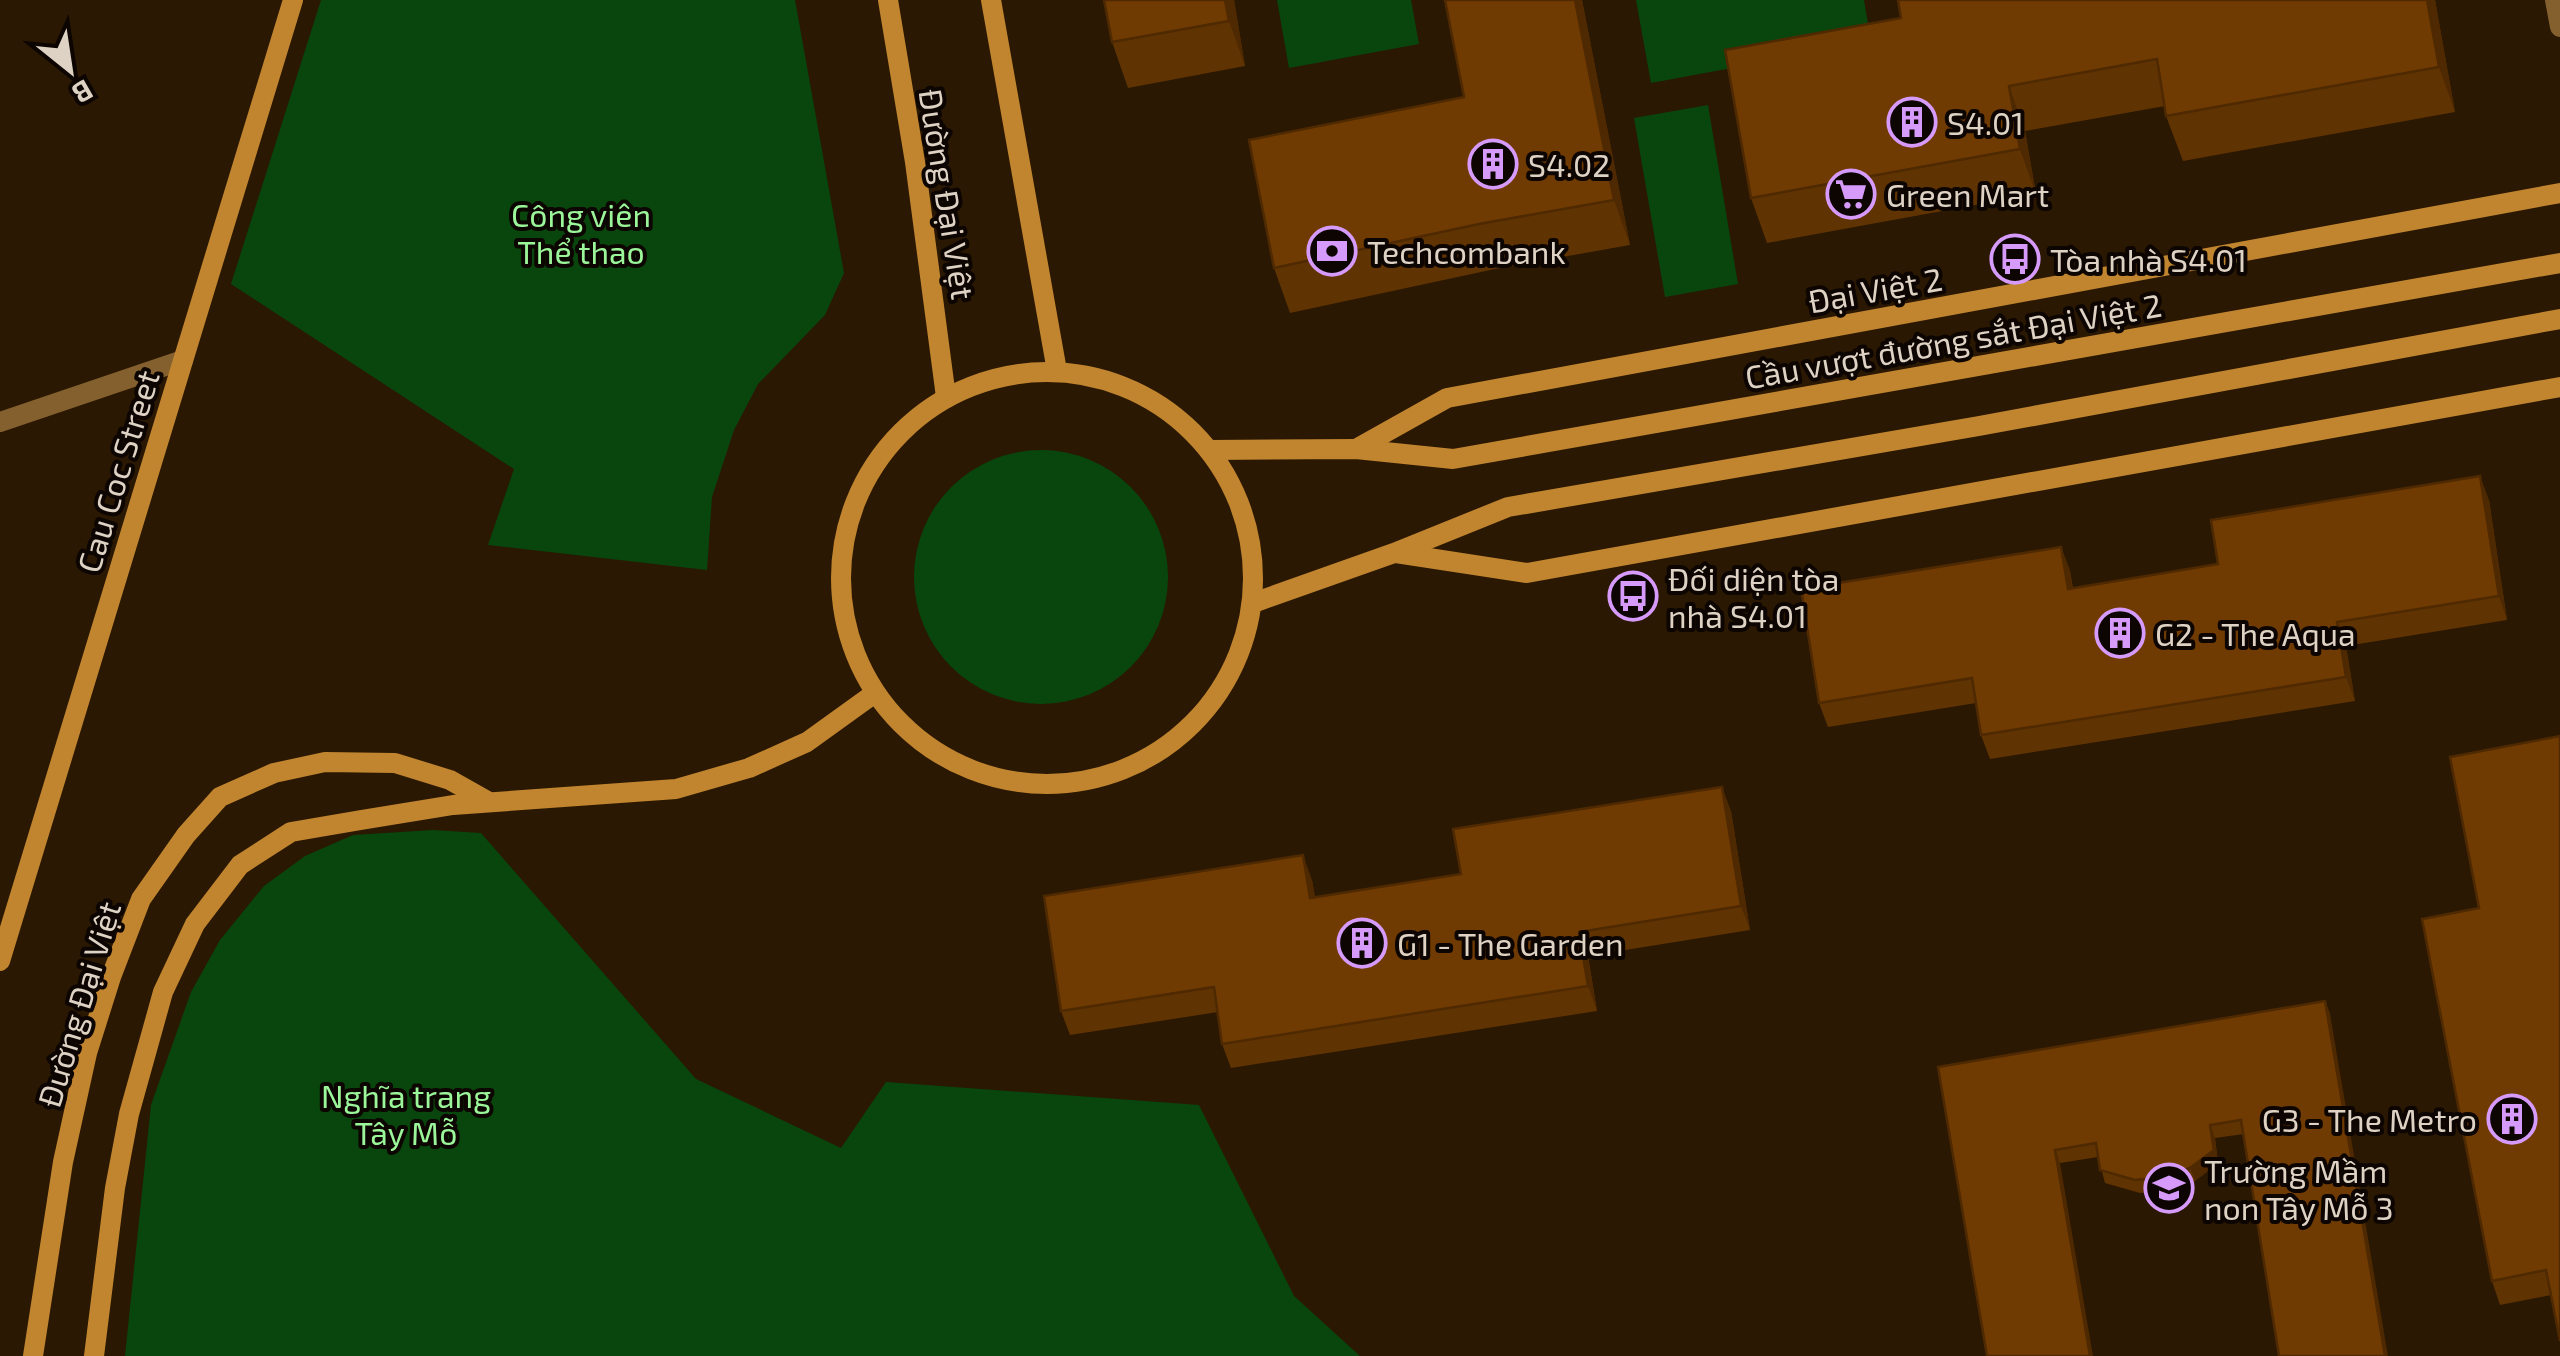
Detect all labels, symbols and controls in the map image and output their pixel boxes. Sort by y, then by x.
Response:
north arrow [20,20,120,120]
text: B [67,73,99,112]
street label: Đường Đại Việt [913,86,983,302]
building icon: S4.01 [1886,96,1938,148]
place label: S4.01 [1947,103,2024,141]
building icon: S4.02 [1467,138,1519,190]
place label: S4.02 [1528,145,1610,183]
supermarket icon: Green Mart [1825,168,1877,220]
place label: Green Mart [1886,175,2049,213]
park label: Công viên Thể thao [511,195,651,270]
bank icon: Techcombank [1306,225,1358,277]
place label: Techcombank [1367,232,1566,270]
bus stop icon: Tòa nhà S4.01 [1989,233,2041,285]
place label: Tòa nhà S4.01 [2050,240,2247,278]
street label: Đại Việt 2 [1805,259,1945,319]
street label: Cầu vượt đường sắt Đại Việt 2 [1742,285,2164,395]
street label: Cau Coc Street [68,365,166,577]
place label: Đối diện tòa nhà S4.01 [1668,559,1839,634]
bus stop icon: Đối diện tòa nhà S4.01 [1607,570,1659,622]
building icon: G2 - The Aqua [2094,607,2146,659]
place label: G2 - The Aqua [2155,614,2356,652]
street label: Đường Đại Việt [29,897,127,1111]
building icon: G1 - The Garden [1336,917,1388,969]
place label: G1 - The Garden [1397,924,1624,962]
park label: Nghĩa trang Tây Mỗ [321,1076,491,1151]
building icon: G3 - The Metro [2486,1093,2538,1145]
place label: G3 - The Metro [2262,1100,2477,1138]
place label: Trường Mầm non Tây Mỗ 3 [2204,1151,2393,1226]
school or university icon: Trường Mầm non Tây Mỗ 3 [2143,1162,2195,1214]

